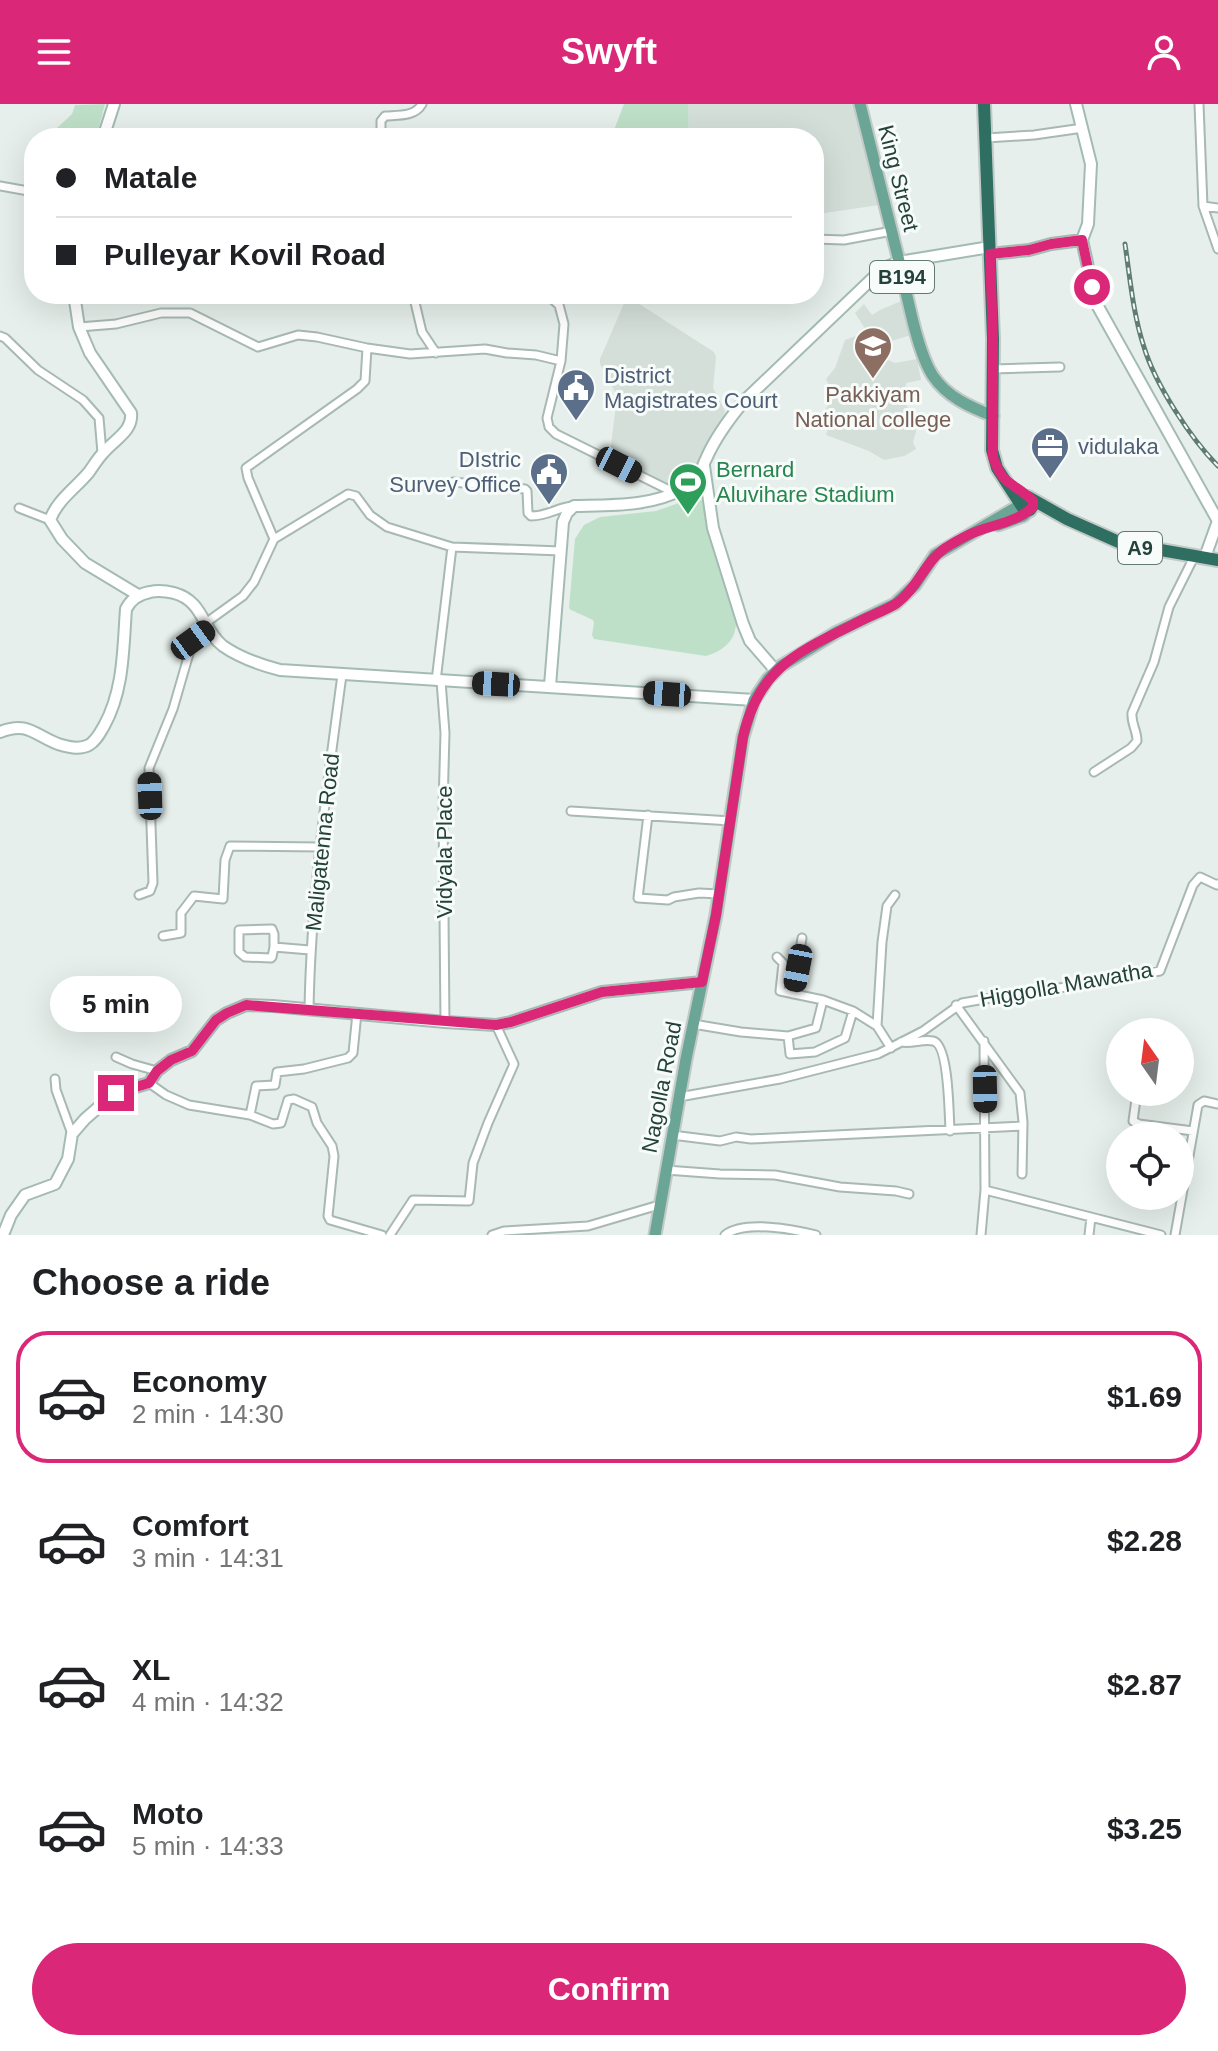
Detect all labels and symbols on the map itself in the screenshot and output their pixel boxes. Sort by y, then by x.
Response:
street label: King Street [873,122,924,234]
road number: B194 [870,261,934,293]
route start [1074,269,1110,305]
school or university icon: Pakkiyam National college [852,325,894,380]
place label: District Magistrates Court [604,363,778,413]
public building icon: District Magistrates Court [555,367,597,422]
place label: Pakkiyam National college [795,382,951,432]
office icon: vidulaka [1029,425,1071,480]
place label: vidulaka [1078,434,1159,459]
car [592,443,646,487]
place label: DIstric Survey Office [389,447,521,497]
public building icon: DIstric Survey Office [528,451,570,506]
place label: Bernard Aluvihare Stadium [716,457,895,507]
sports icon: Bernard Aluvihare Stadium [667,461,709,516]
road number: A9 [1118,532,1162,564]
car [167,616,219,664]
car [471,671,521,697]
car [642,680,692,708]
street label: Maligatenna Road [301,752,344,932]
car [137,772,163,820]
street label: Vidyala Place [432,786,457,918]
car [782,942,814,994]
street label: Higgolla Mawatha [978,957,1155,1012]
callout: 5 min [50,977,182,1033]
north arrow [1106,1018,1194,1106]
street label: Nagolla Road [637,1019,686,1155]
car [973,1065,997,1113]
route end [98,1075,134,1111]

